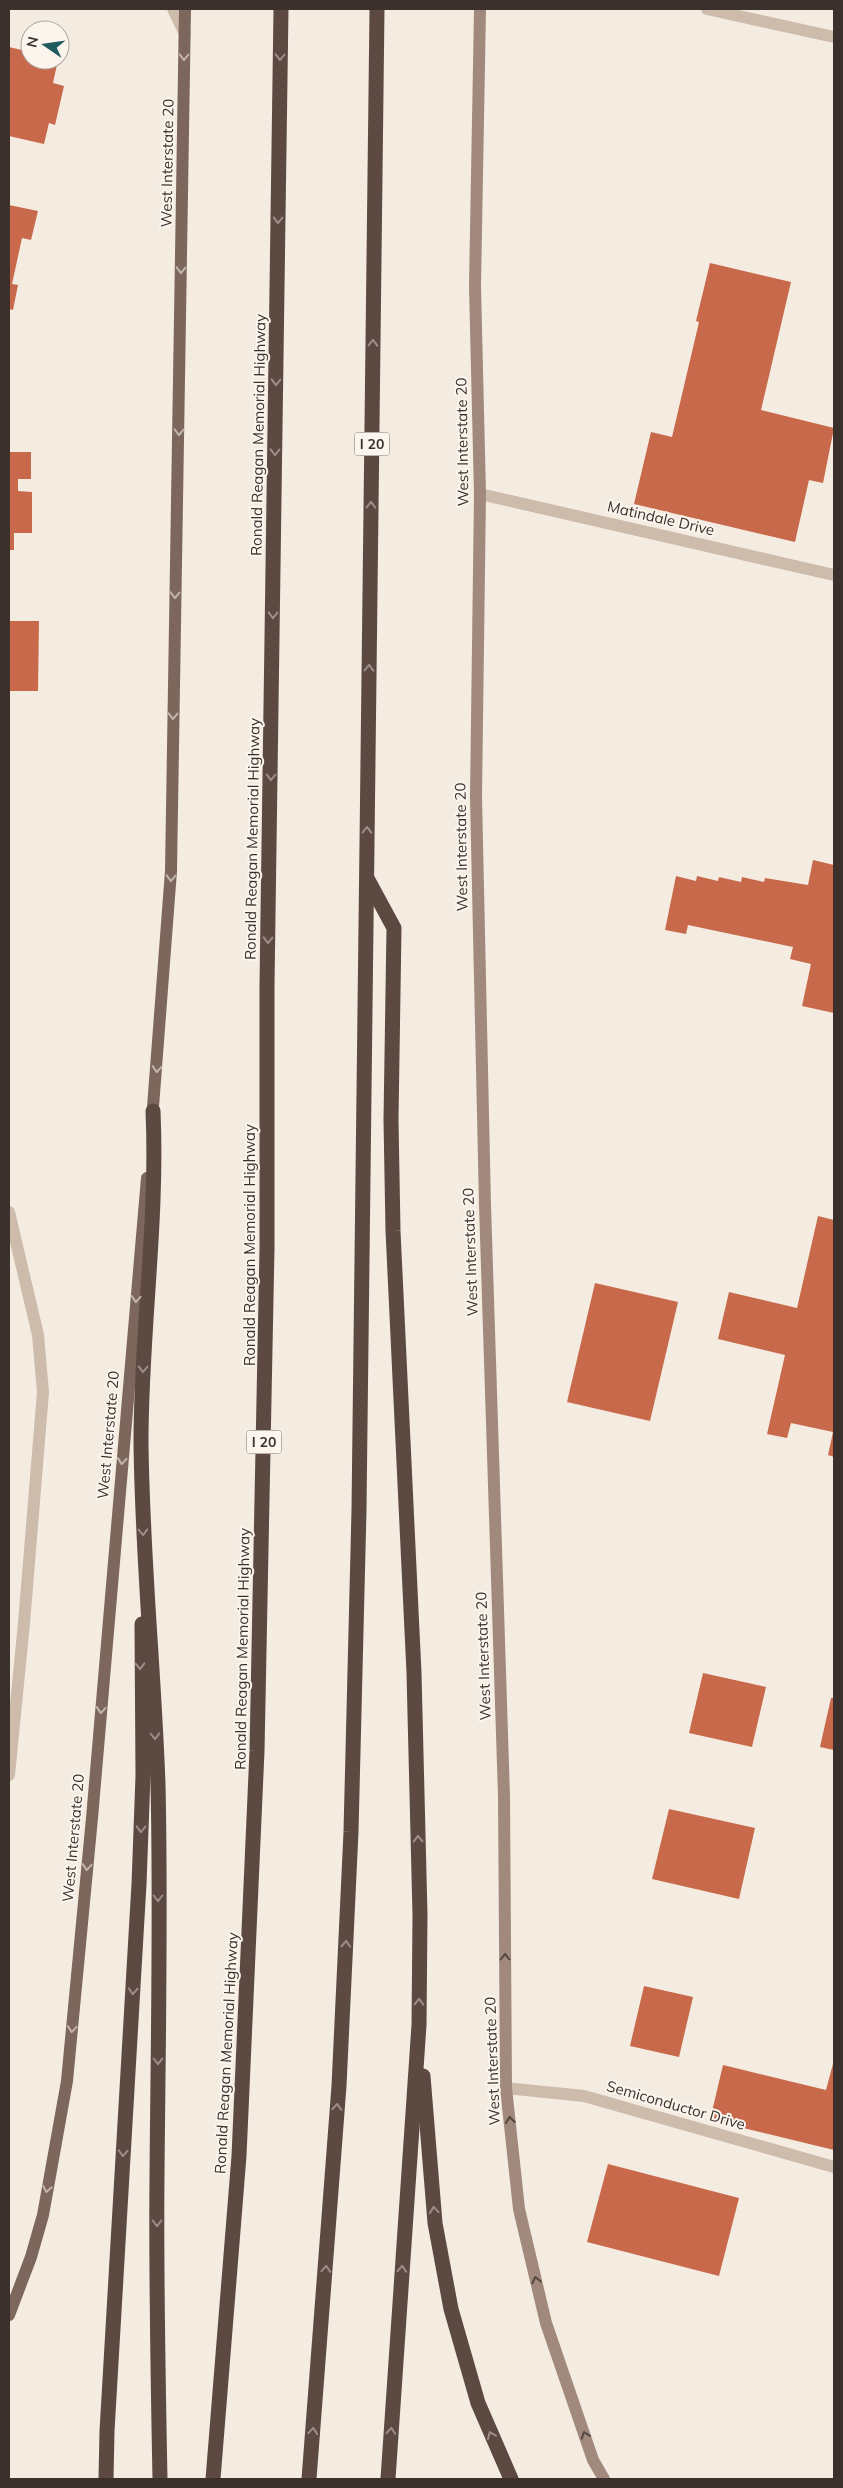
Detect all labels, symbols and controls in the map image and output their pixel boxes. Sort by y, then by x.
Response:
north arrow [20,20,70,70]
text: N [22,35,42,49]
one-way arrow [179,54,189,62]
one-way arrow [275,54,285,62]
street label: West Interstate 20 [156,98,178,228]
one-way arrow [273,216,283,224]
one-way arrow [176,266,186,274]
street label: Ronald Reagan Memorial Highway [246,314,270,556]
one-way arrow [368,338,378,346]
street label: West Interstate 20 [451,377,473,507]
one-way arrow [271,379,281,387]
one-way arrow [174,429,184,437]
road number: I 20 [354,432,390,456]
one-way arrow [270,448,281,456]
street label: Matindale Drive [606,496,716,540]
one-way arrow [366,501,376,508]
one-way arrow [170,591,181,599]
one-way arrow [268,611,278,619]
one-way arrow [364,663,374,671]
one-way arrow [168,712,178,720]
street label: Ronald Reagan Memorial Highway [240,718,264,960]
one-way arrow [266,774,276,781]
street label: West Interstate 20 [450,782,472,912]
one-way arrow [362,826,372,834]
one-way arrow [165,875,176,883]
one-way arrow [263,936,273,944]
one-way arrow [151,1065,162,1073]
street label: Ronald Reagan Memorial Highway [240,1124,259,1366]
street label: West Interstate 20 [458,1187,482,1317]
one-way arrow [131,1295,142,1303]
one-way arrow [138,1366,148,1374]
street label: West Interstate 20 [93,1370,123,1500]
road number: I 20 [246,1430,282,1454]
one-way arrow [116,1457,127,1465]
one-way arrow [138,1528,148,1536]
street label: Ronald Reagan Memorial Highway [230,1528,254,1770]
street label: West Interstate 20 [471,1591,495,1721]
one-way arrow [135,1663,146,1671]
one-way arrow [96,1706,107,1714]
one-way arrow [150,1732,161,1740]
street label: West Interstate 20 [58,1773,88,1903]
one-way arrow [136,1825,146,1833]
one-way arrow [413,1835,423,1842]
one-way arrow [82,1863,93,1871]
one-way arrow [153,1895,163,1903]
street label: Ronald Reagan Memorial Highway [210,1932,242,2174]
one-way arrow [340,1940,351,1948]
one-way arrow [500,1953,510,1961]
one-way arrow [127,1987,138,1995]
street label: West Interstate 20 [480,1996,504,2126]
one-way arrow [414,1997,424,2005]
one-way arrow [67,2025,78,2033]
one-way arrow [153,2058,163,2065]
street label: Semiconductor Drive [605,2076,747,2134]
one-way arrow [332,2102,343,2110]
one-way arrow [505,2115,516,2123]
one-way arrow [118,2149,129,2157]
one-way arrow [43,2185,53,2194]
one-way arrow [428,2206,439,2214]
one-way arrow [152,2220,162,2228]
one-way arrow [320,2264,331,2272]
one-way arrow [397,2264,408,2272]
one-way arrow [531,2275,542,2284]
one-way arrow [308,2426,319,2434]
one-way arrow [385,2426,396,2434]
one-way arrow [487,2431,498,2440]
one-way arrow [580,2431,590,2439]

